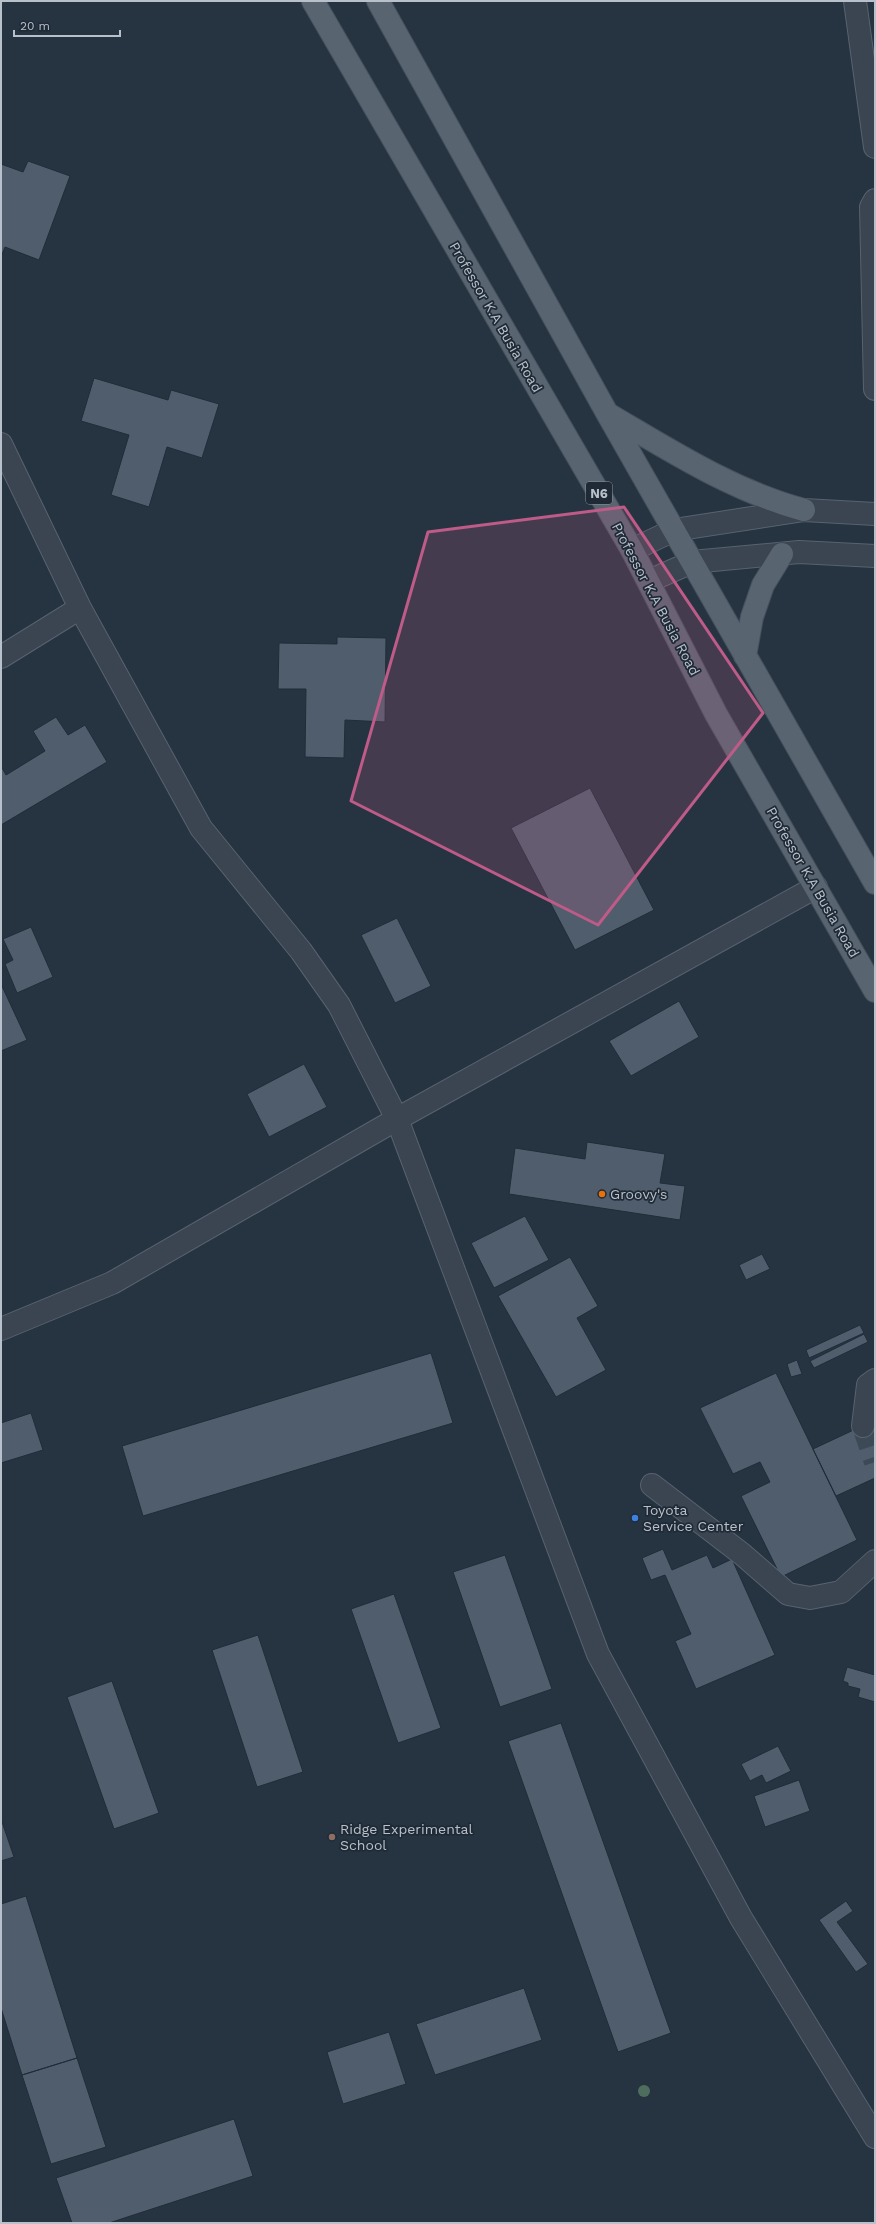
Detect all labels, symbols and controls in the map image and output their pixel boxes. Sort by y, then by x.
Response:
scale bar [14,12,120,38]
text: 20 m [20,19,50,33]
street label: Professor K.A Busia Road [446,239,546,395]
road number: N6 [586,482,612,504]
street label: Professor K.A Busia Road [609,520,703,678]
street label: Professor K.A Busia Road [763,804,863,960]
place label: Groovy's [610,1186,667,1202]
marker: Groovy's [597,1189,607,1199]
place label: Toyota Service Center [643,1502,744,1534]
marker: Toyota Service Center [630,1513,640,1523]
place label: Ridge Experimental School [340,1821,474,1853]
marker: Ridge Experimental School [327,1832,337,1842]

